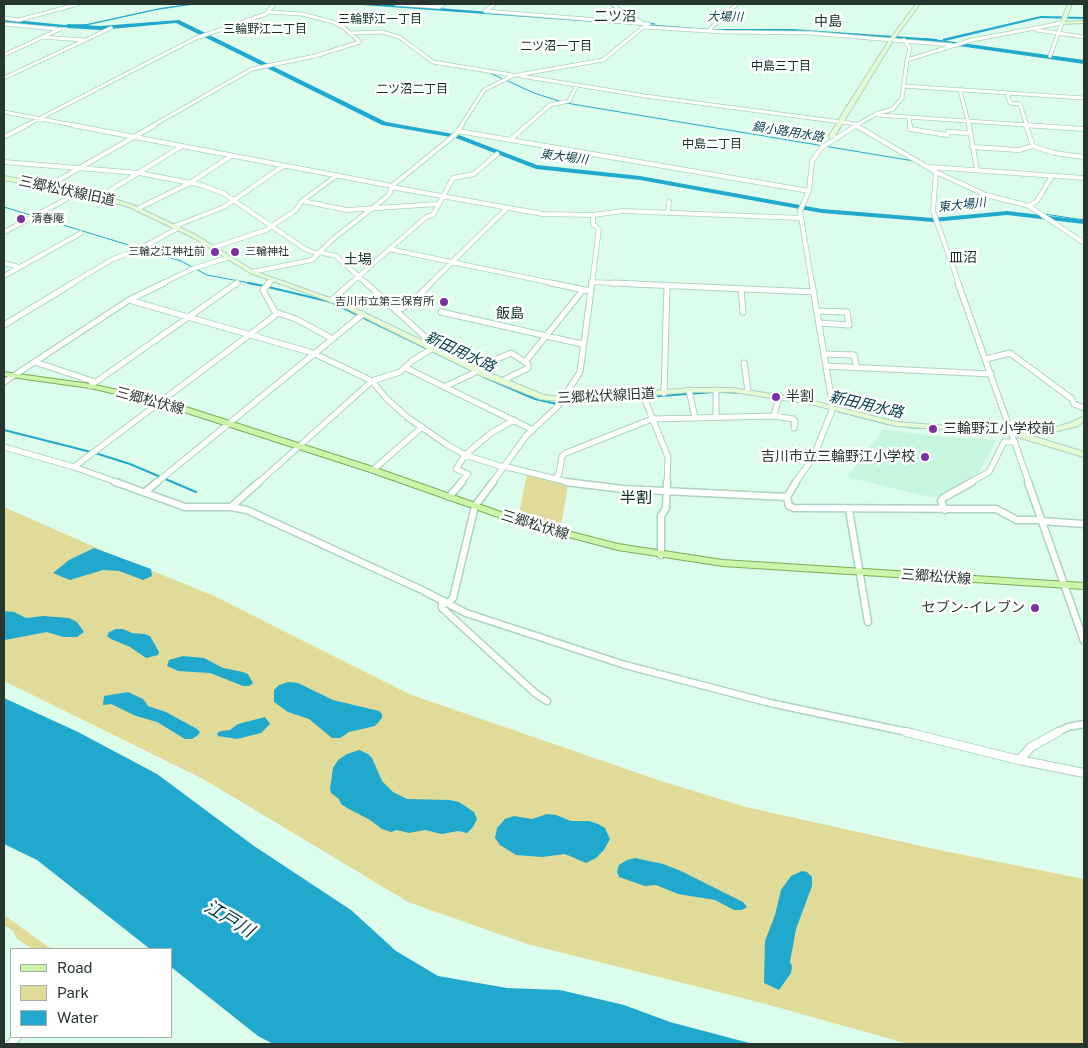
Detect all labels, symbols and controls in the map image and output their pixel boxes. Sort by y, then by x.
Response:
district label: 二ツ沼 [594,9,636,25]
water label: 大場川 [707,9,743,25]
district label: 三輪野江一丁目 [338,12,422,26]
district label: 中島 [814,14,842,30]
district label: 三輪野江二丁目 [223,22,307,36]
district label: 二ツ沼一丁目 [520,39,592,53]
district label: 中島三丁目 [751,59,811,73]
district label: 二ツ沼二丁目 [376,82,448,96]
water label: 鍋小路用水路 [751,119,825,145]
district label: 中島二丁目 [682,137,742,151]
water label: 東大場川 [539,147,589,167]
street label: 三郷松伏線旧道 [17,173,117,209]
water label: 東大場川 [937,195,987,215]
place label: 清春庵 [31,212,64,226]
marker: 清春庵 [15,213,27,225]
place label: 三輪之江神社前 [128,245,205,259]
place label: 三輪神社 [245,245,289,259]
marker: 三輪之江神社前 [209,246,221,258]
marker: 三輪神社 [229,246,241,258]
district label: 皿沼 [949,250,977,266]
district label: 土場 [344,252,372,268]
place label: 吉川市立第三保育所 [335,295,434,309]
marker: 吉川市立第三保育所 [438,296,450,308]
district label: 飯島 [496,306,524,322]
water label: 新田用水路 [422,328,498,376]
street label: 三郷松伏線 [114,384,186,418]
street label: 三郷松伏線旧道 [557,385,655,407]
water label: 新田用水路 [827,388,905,422]
place label: 半割 [786,389,814,405]
marker: 半割 [770,391,782,403]
place label: 三輪野江小学校前 [943,421,1055,437]
marker: 三輪野江小学校前 [927,423,939,435]
place label: 吉川市立三輪野江小学校 [761,449,915,465]
marker: 吉川市立三輪野江小学校 [919,451,931,463]
district label: 半割 [620,488,652,508]
street label: 三郷松伏線 [499,507,571,543]
street label: 三郷松伏線 [900,566,972,588]
place label: セブン-イレブン [922,600,1025,616]
marker: セブン-イレブン [1029,602,1041,614]
water label: 江戸川 [200,896,258,942]
legend [10,948,172,1038]
text: Road [57,959,93,976]
text: Park [57,984,89,1001]
text: Water [57,1009,99,1026]

